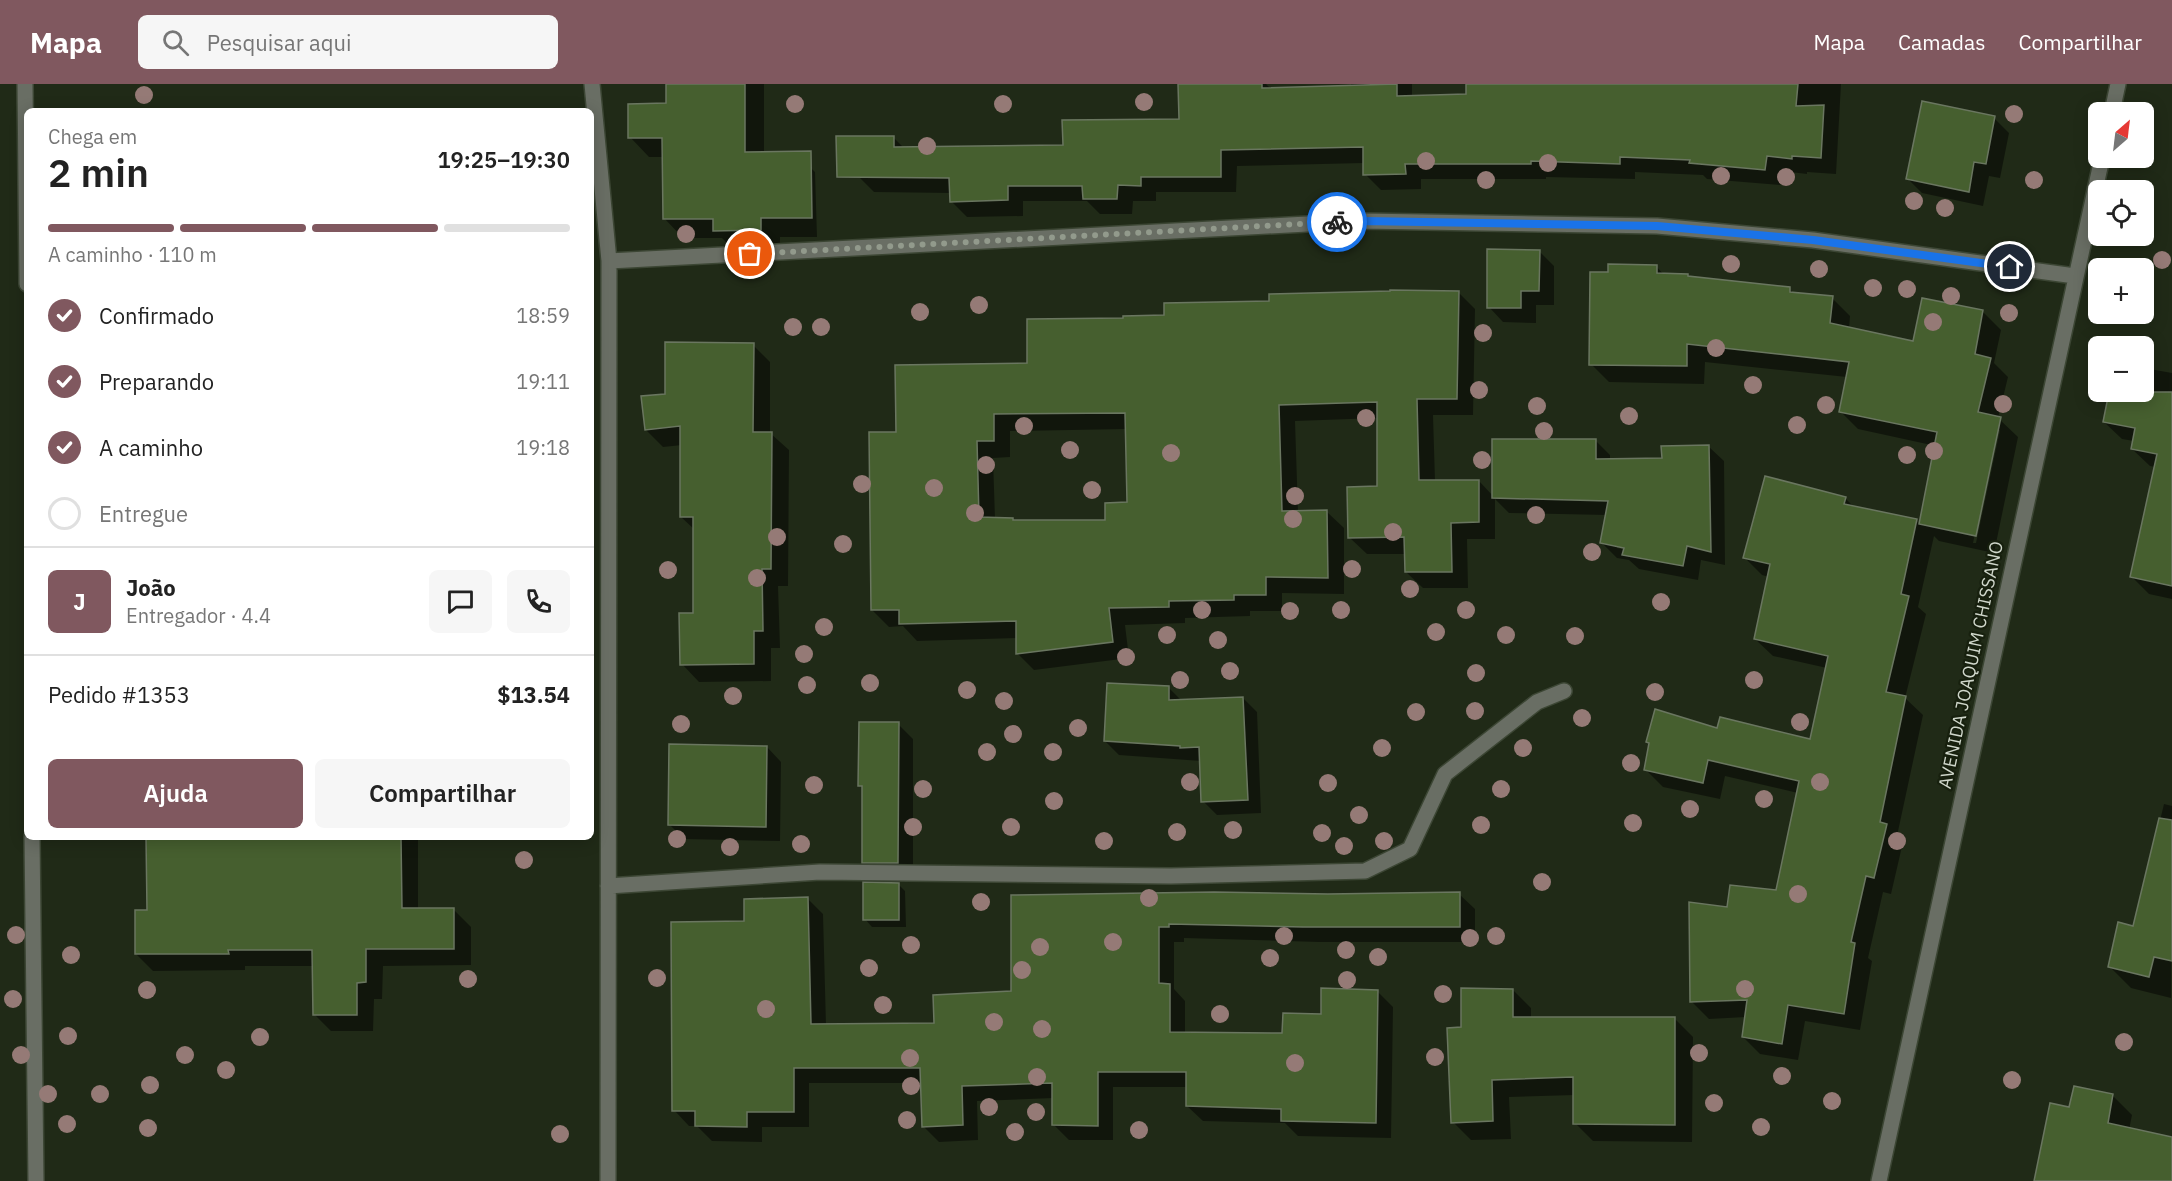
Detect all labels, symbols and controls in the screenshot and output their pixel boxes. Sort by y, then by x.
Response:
search box [138,15,558,69]
text: Mapa [30,24,102,61]
icon: search [159,26,192,59]
text: Pesquisar aqui [207,28,352,57]
text: Mapa [1813,28,1865,56]
text: Camadas [1898,28,1985,56]
text: Compartilhar [2018,28,2142,56]
north arrow [2088,102,2154,168]
map controls [2088,102,2154,402]
text: Chega em [48,123,137,150]
text: 19:25–19:30 [437,145,570,174]
text: 2 min [48,147,149,198]
button: locate [2088,180,2154,246]
courier [1307,192,1367,252]
icon: bike [1321,206,1354,239]
pin [724,228,775,279]
icon: bag [733,237,766,270]
text: A caminho · 110 m [48,241,217,268]
pin [1984,241,2035,292]
icon: home [1993,250,2026,283]
button: + [2088,258,2154,324]
icon: check [48,299,81,332]
text: Confirmado [99,301,214,330]
text: 18:59 [516,302,570,329]
button: − [2088,336,2154,402]
icon: check [48,365,81,398]
text: Preparando [99,367,214,396]
text: 19:11 [516,368,570,395]
icon: check [48,431,81,464]
text: A caminho [99,433,203,462]
text: 19:18 [516,434,570,461]
text: Entregue [99,499,188,528]
street label: AVENIDA JOAQUIM CHISSANO [1933,539,2008,791]
button: chat [429,570,492,633]
button: phone [507,570,570,633]
text: João [126,573,176,602]
text: J [73,587,86,616]
text: Entregador · 4.4 [126,602,271,629]
text: Pedido #1353 [48,680,190,709]
text: $13.54 [497,680,570,709]
button: Ajuda [48,759,303,828]
button: Compartilhar [315,759,570,828]

